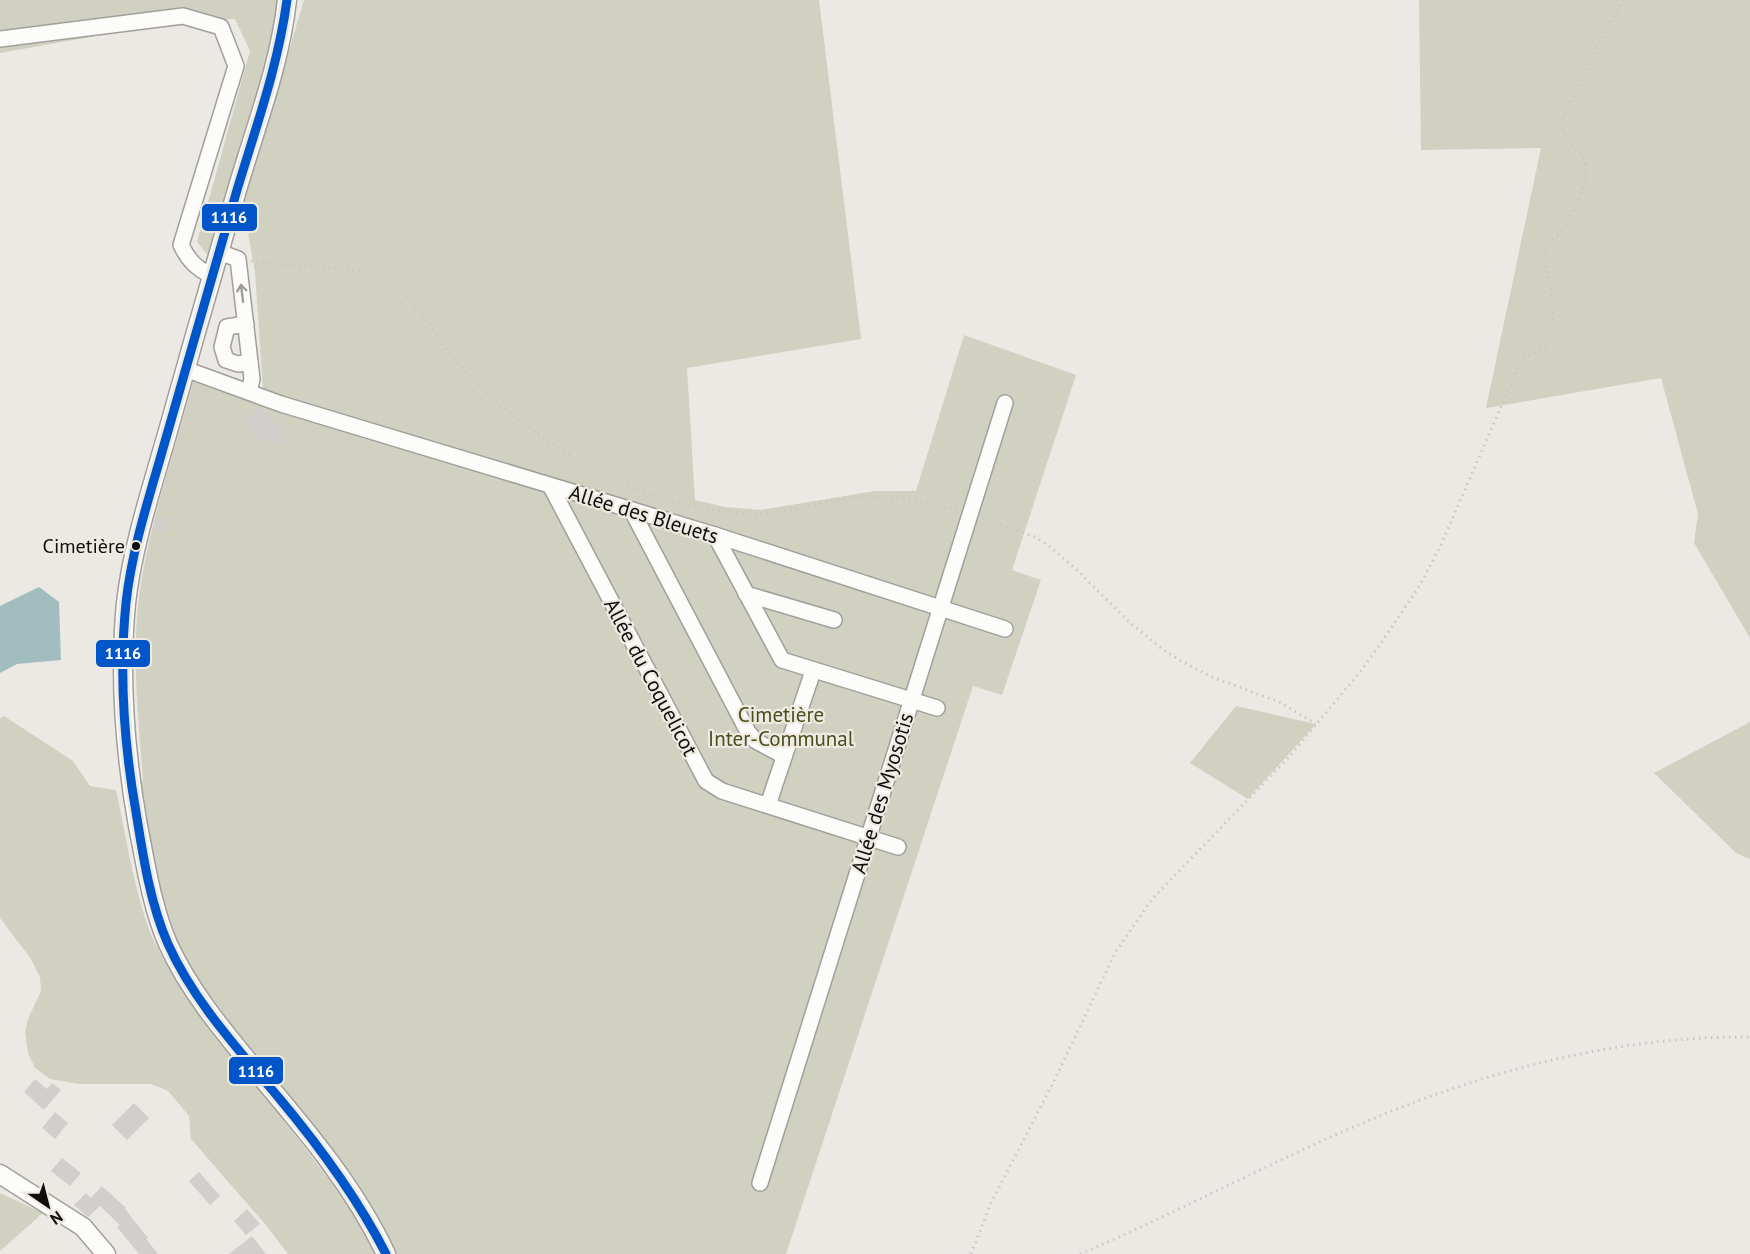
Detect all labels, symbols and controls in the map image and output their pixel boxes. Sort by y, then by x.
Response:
line badge: 1116 [201,203,258,232]
text: 1116 [211,207,247,227]
one-way arrow [236,283,247,303]
street label: Allée des Bleuets [566,478,722,550]
place label: Cimetière [43,533,125,559]
marker: Cimetière [130,540,142,552]
street label: Allée du Coquelicot [598,594,704,760]
line badge: 1116 [95,639,151,668]
text: 1116 [105,643,141,663]
park label: Cimetière Inter-Communal [708,701,854,752]
street label: Allée des Myosotis [845,709,919,877]
line badge: 1116 [228,1056,284,1085]
text: 1116 [238,1061,274,1081]
north arrow [18,1176,78,1236]
text: N [47,1207,67,1229]

